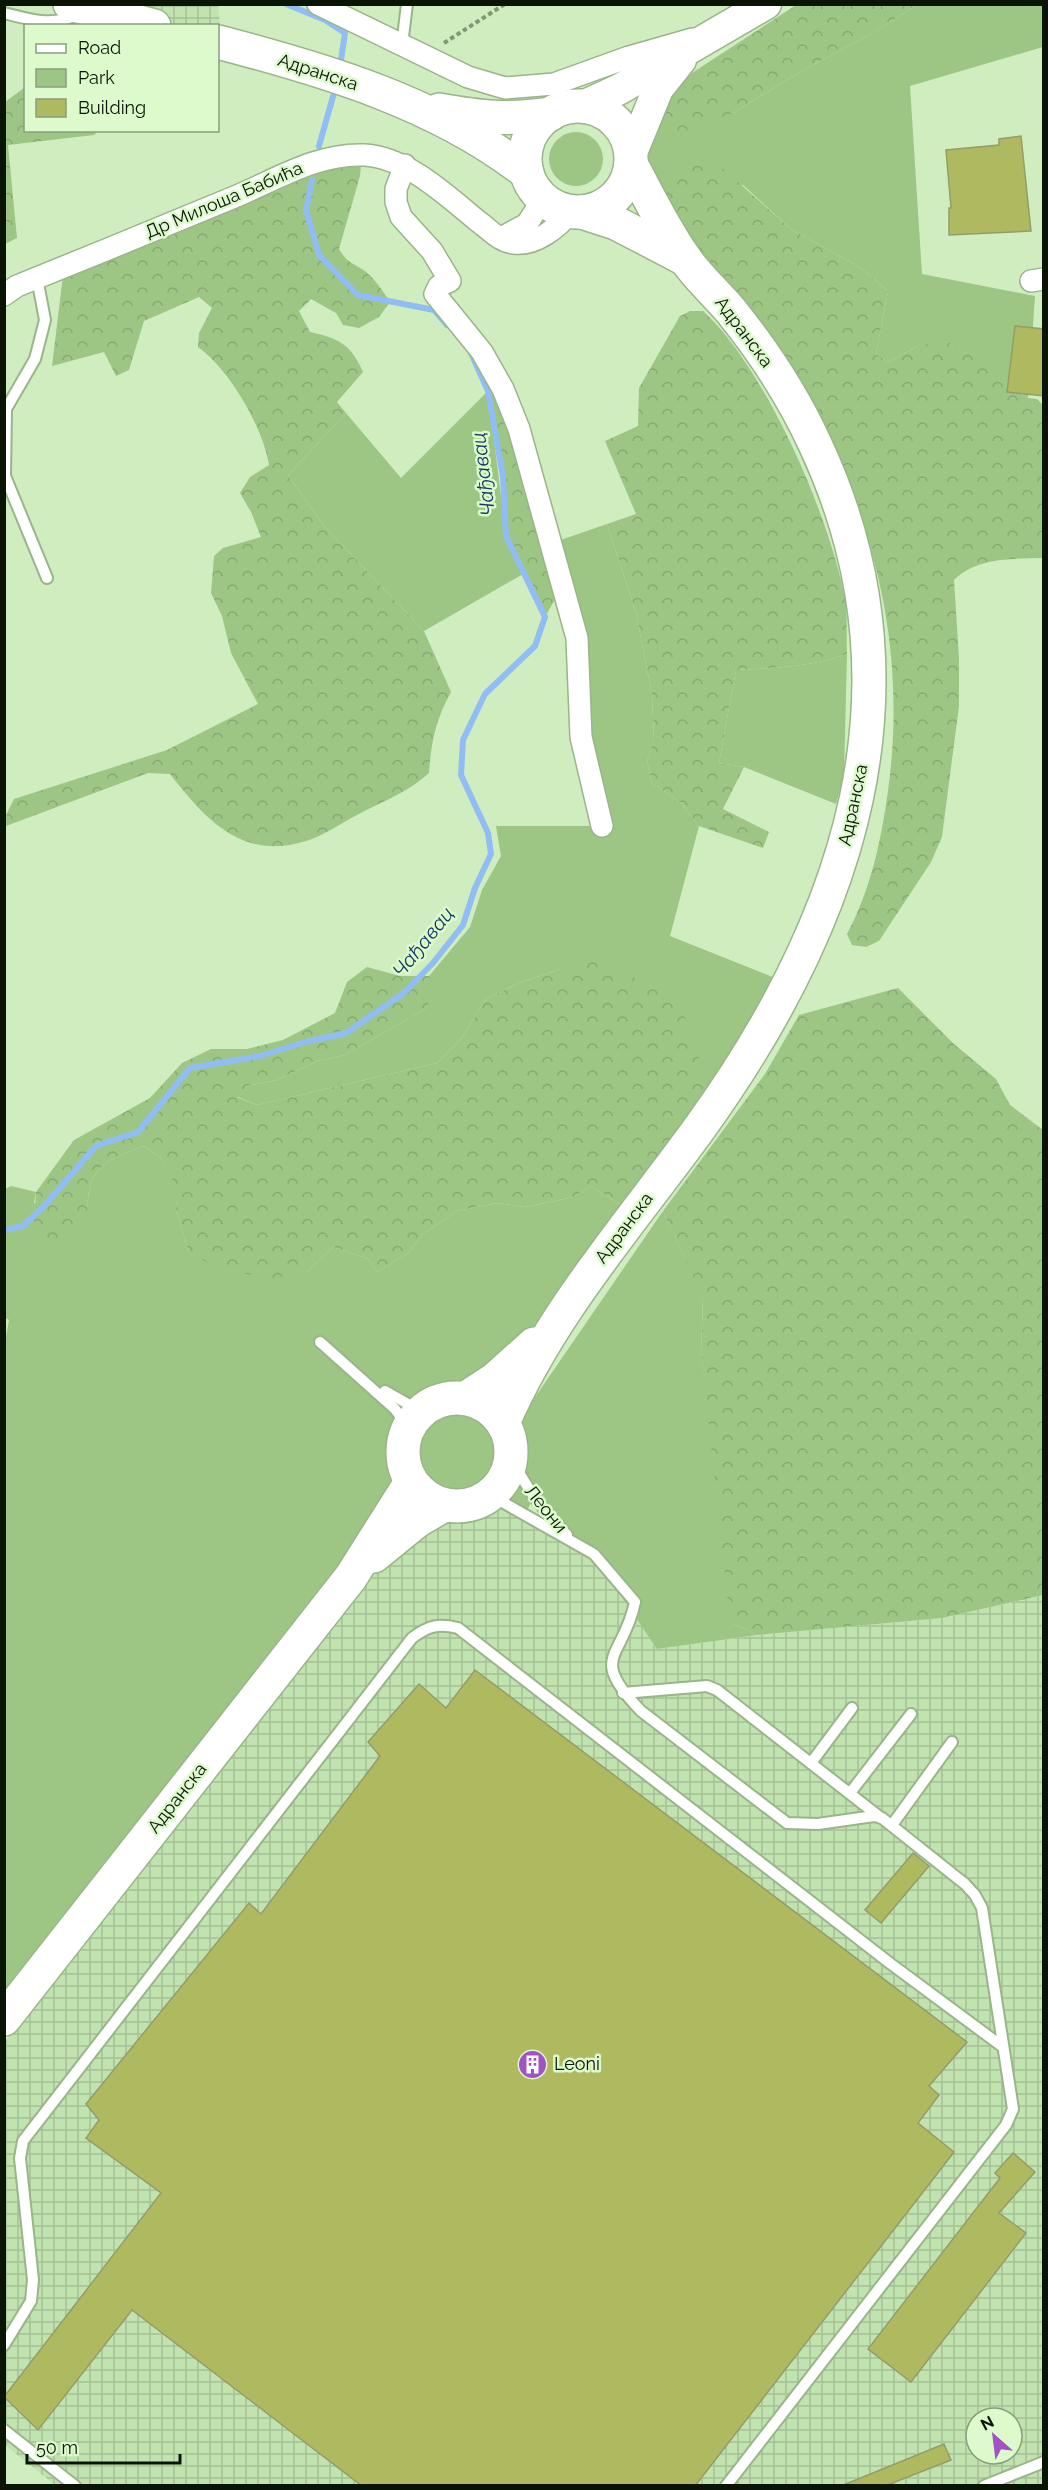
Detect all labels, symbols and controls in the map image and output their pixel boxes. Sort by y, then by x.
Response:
legend [24,24,219,132]
text: Road [78,37,121,58]
street label: Адранска [275,49,361,94]
text: Park [78,67,115,88]
text: Building [78,97,146,118]
street label: Др Милоша Бабића [142,157,306,242]
street label: Адранска [711,292,778,371]
water label: Чађавац [466,431,500,517]
street label: Адранска [834,762,871,848]
water label: Чађавац [387,902,459,982]
street label: Адранска [590,1188,657,1267]
street label: Леони [521,1480,572,1537]
street label: Адранска [143,1759,210,1837]
building icon: Leoni [517,2048,549,2080]
place label: Leoni [554,2053,600,2074]
north arrow [964,2406,1024,2466]
text: N [977,2412,997,2434]
scale bar [27,2427,180,2465]
text: 50 m [36,2437,78,2458]

